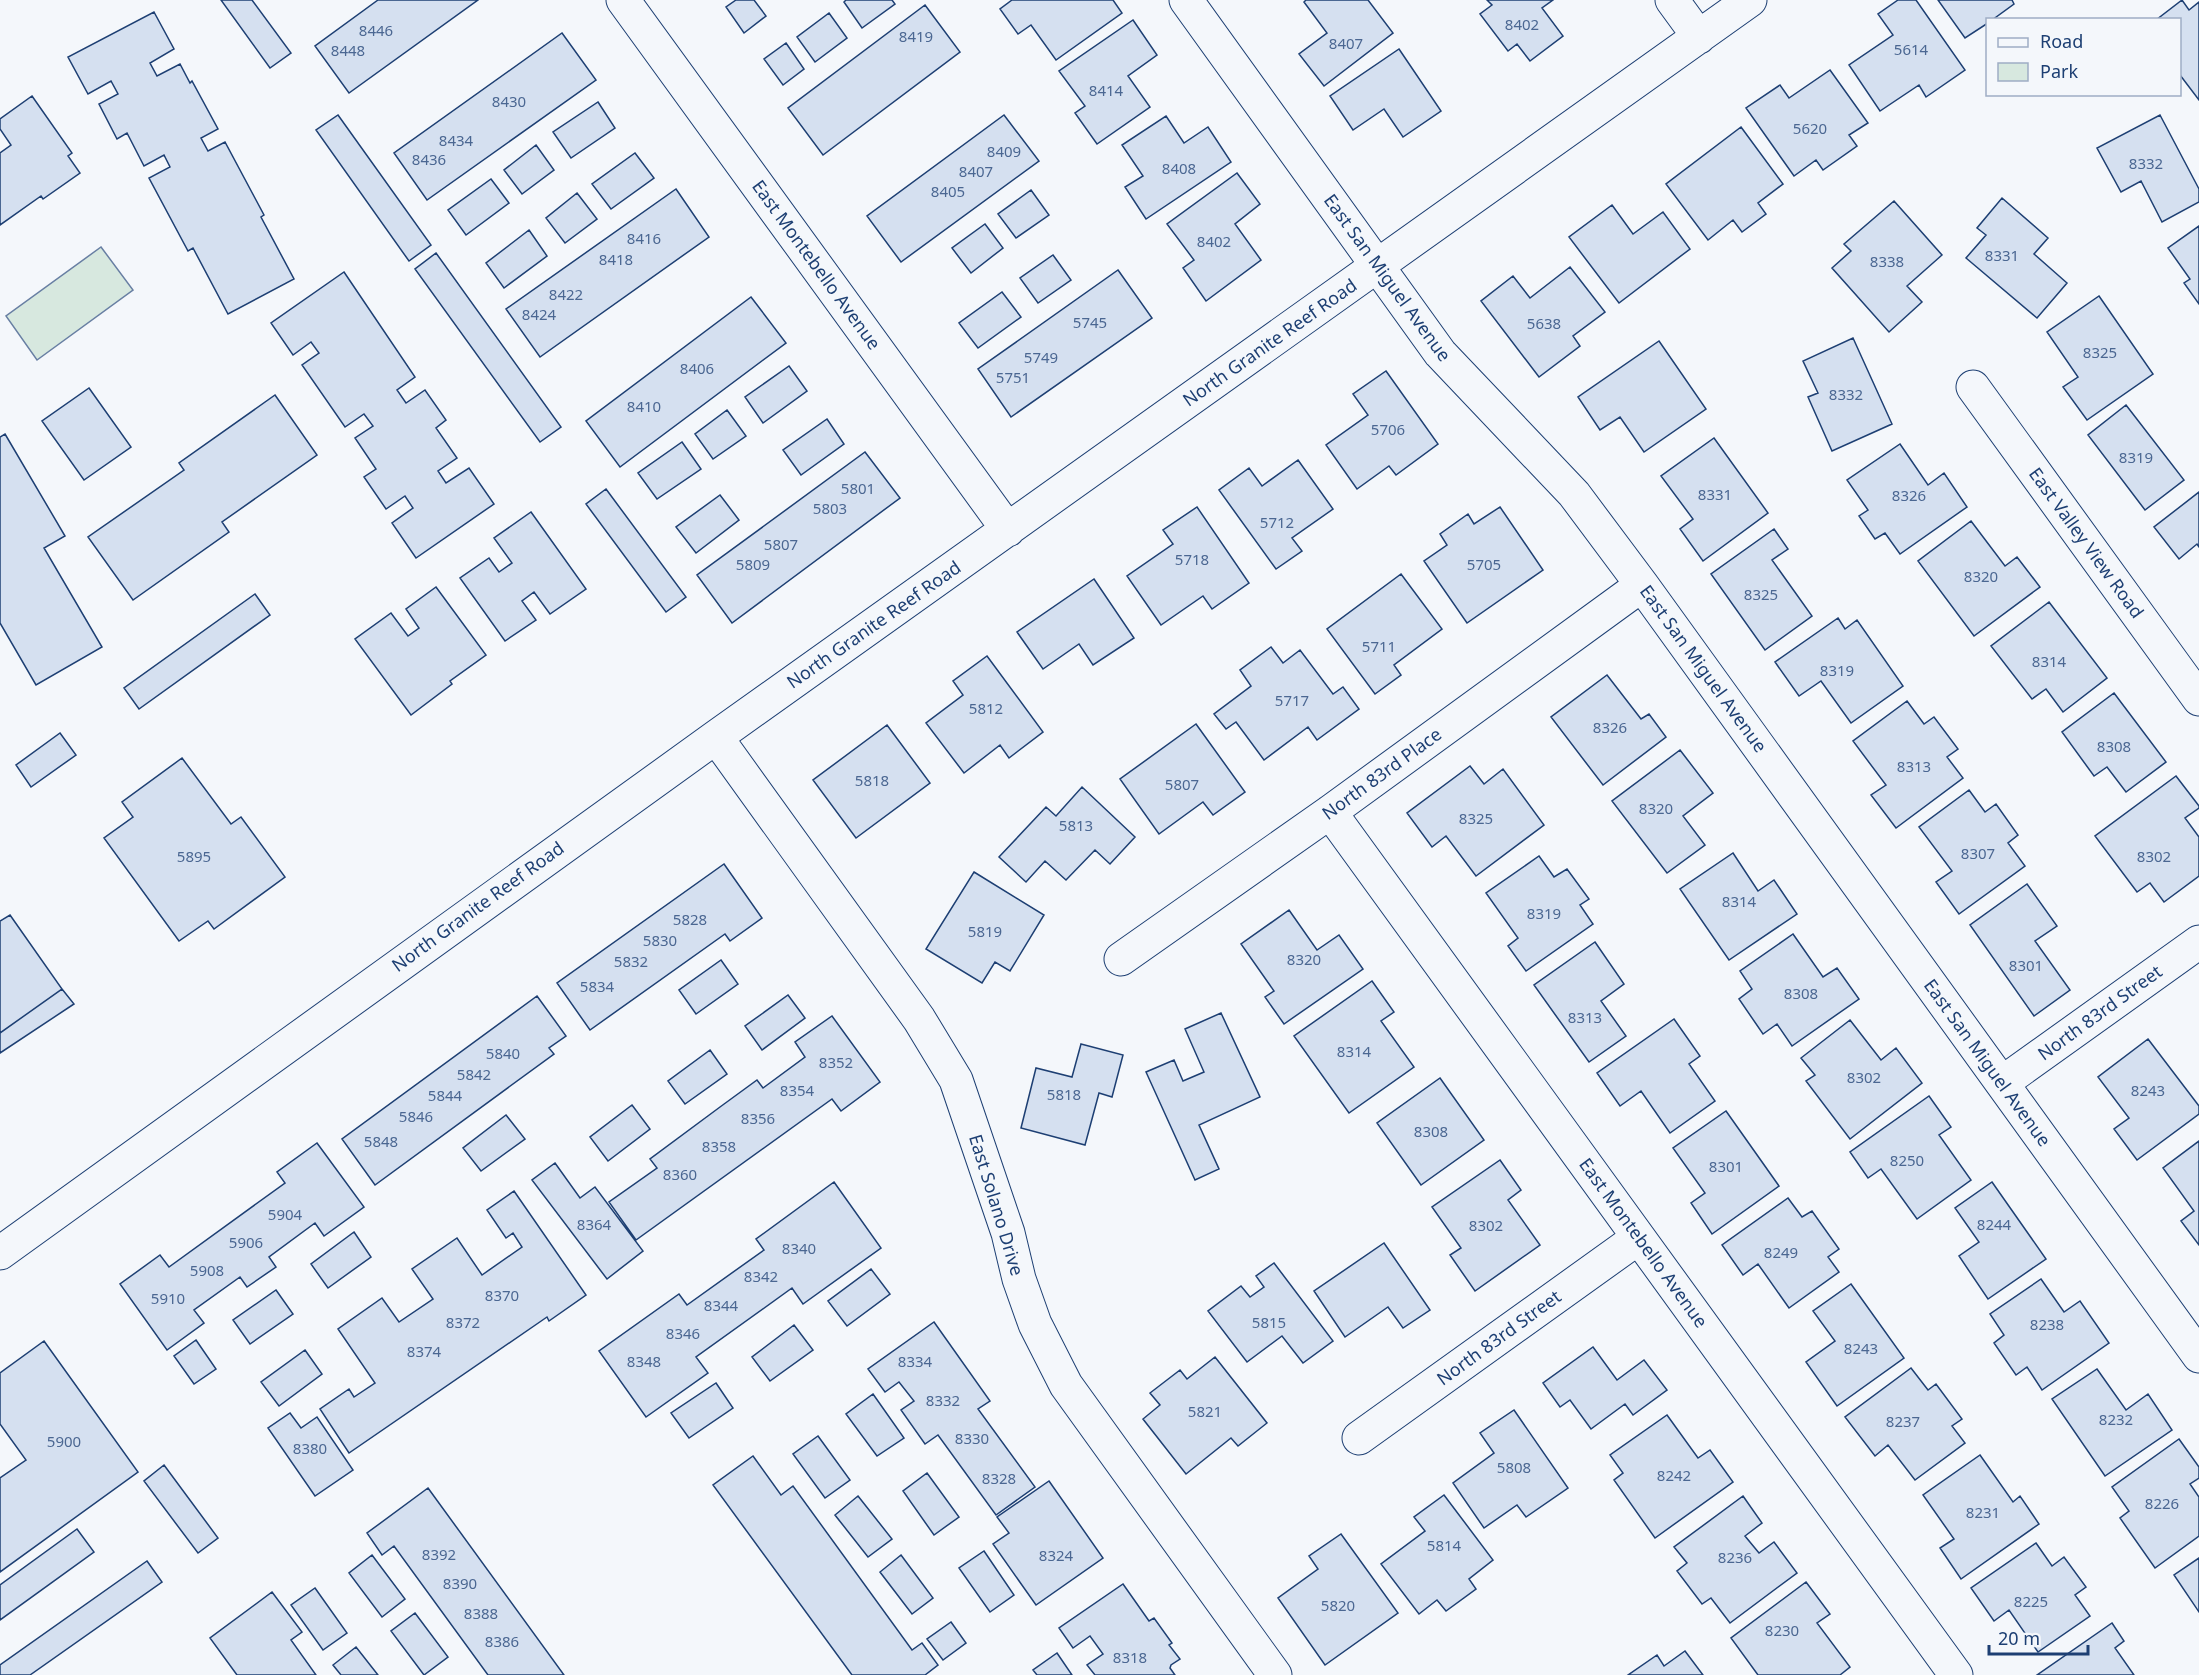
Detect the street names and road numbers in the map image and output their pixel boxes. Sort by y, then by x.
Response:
street label: East Montebello Avenue [747,175,887,354]
street label: East San Miguel Avenue [1319,189,1457,366]
street label: North Granite Reef Road [1178,273,1361,411]
street label: East Valley View Road [2024,462,2150,623]
street label: North Granite Reef Road [782,555,965,693]
street label: East San Miguel Avenue [1635,580,1773,757]
street label: North 83rd Place [1317,722,1446,825]
street label: North Granite Reef Road [386,836,568,977]
street label: North 83rd Street [2032,959,2167,1065]
street label: East San Miguel Avenue [1919,974,2057,1151]
street label: East Solano Drive [964,1131,1030,1278]
street label: East Montebello Avenue [1574,1153,1714,1332]
street label: North 83rd Street [1431,1284,1566,1390]

